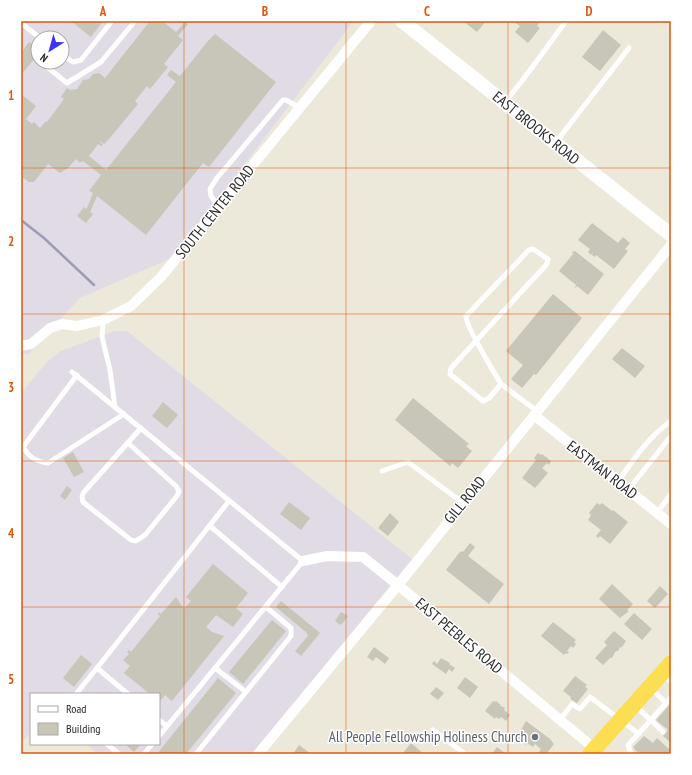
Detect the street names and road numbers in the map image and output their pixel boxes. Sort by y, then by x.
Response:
street label: EAST BROOKS ROAD [489,87,584,169]
street label: SOUTH CENTER ROAD [171,161,258,262]
street label: EASTMAN ROAD [563,436,641,503]
street label: GILL ROAD [440,472,490,527]
street label: EAST PEEBLES ROAD [412,594,507,678]

